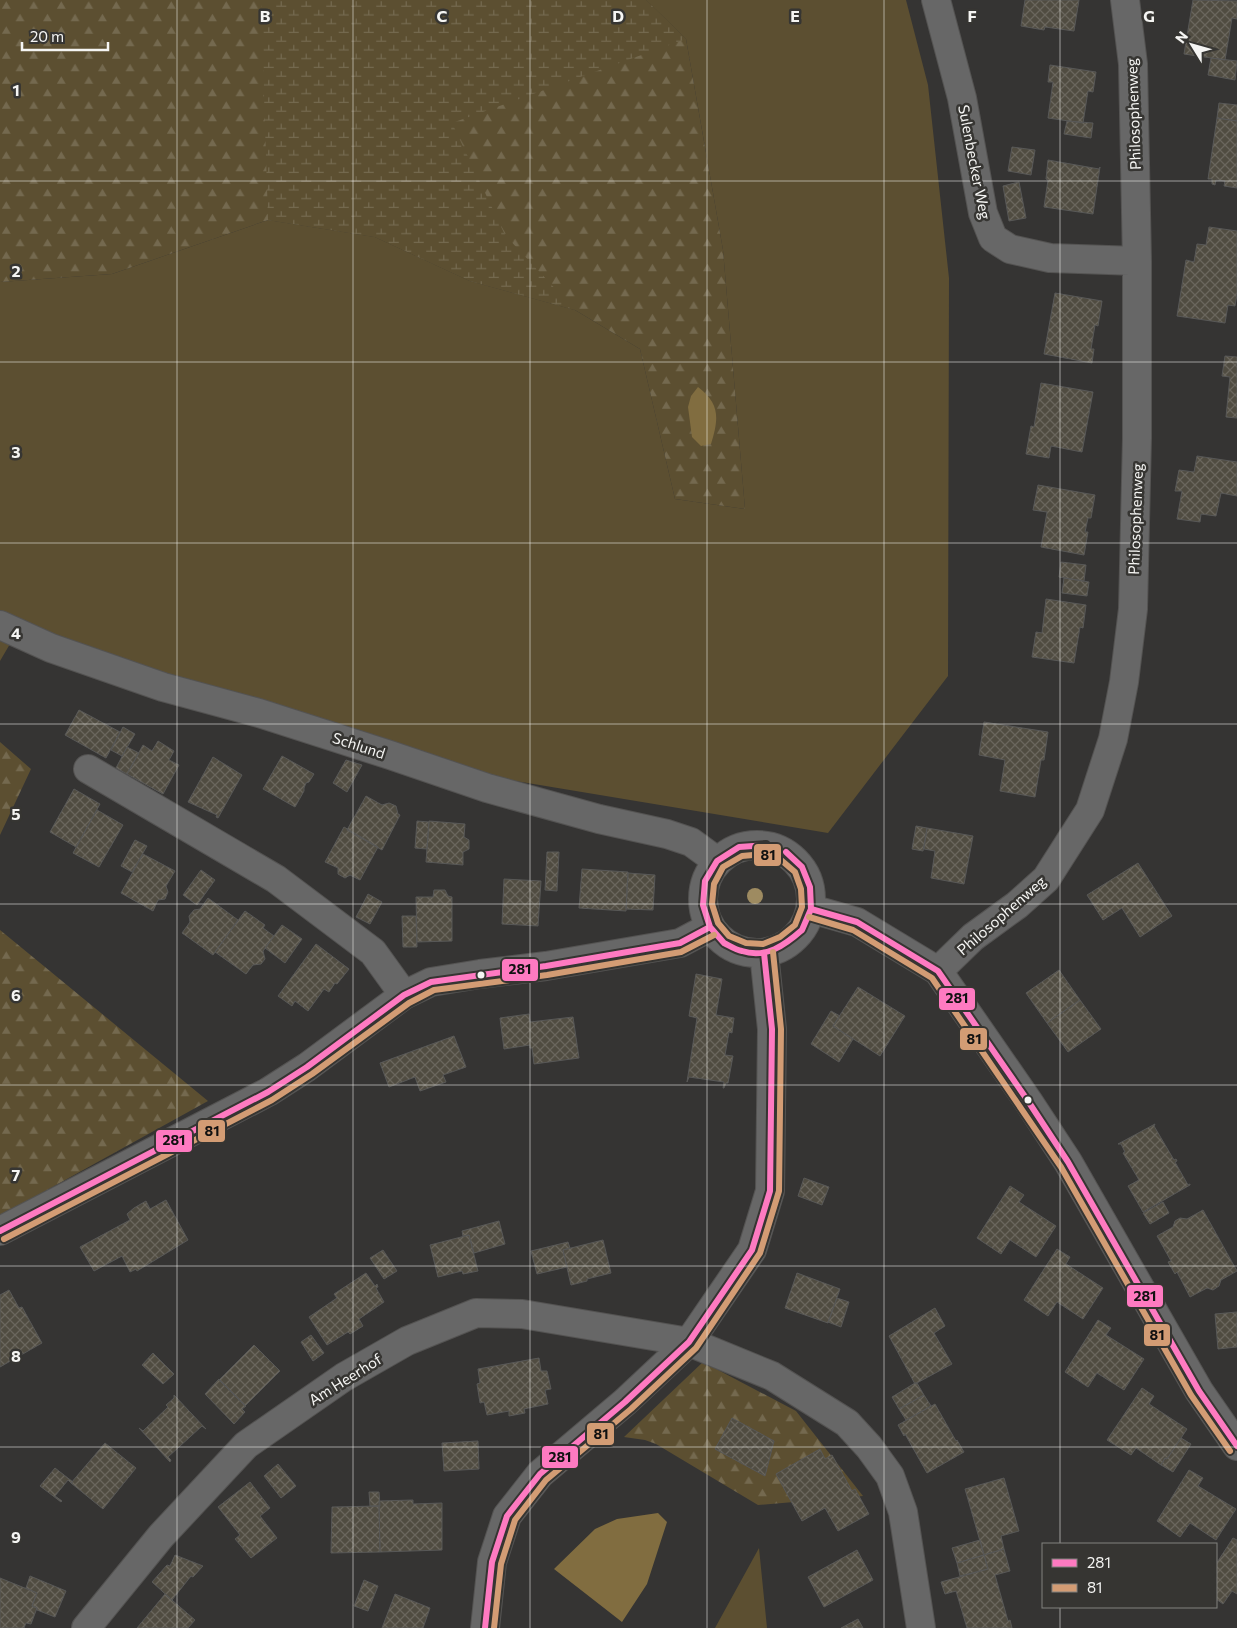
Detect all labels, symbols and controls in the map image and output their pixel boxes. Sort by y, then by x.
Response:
text: B [260,6,271,25]
text: C [437,6,448,25]
text: D [612,6,624,25]
text: E [790,6,800,25]
text: F [967,6,977,25]
text: G [1143,6,1155,25]
scale bar [22,20,109,52]
north arrow [1167,20,1217,70]
text: 20 m [30,27,64,45]
text: N [1171,28,1191,46]
street label: Philosophenweg [1122,58,1144,170]
text: 1 [12,80,20,99]
street label: Sulenbecker Weg [955,103,995,221]
text: 2 [11,261,21,280]
text: 3 [11,442,21,461]
street label: Philosophenweg [1124,463,1146,575]
text: 4 [11,623,21,642]
street label: Schlund [330,728,388,762]
text: 5 [11,804,21,823]
line badge: 81 [753,843,782,867]
text: 81 [761,846,776,863]
street label: Philosophenweg [953,872,1049,958]
line badge: 281 [501,958,539,982]
text: 281 [509,960,531,977]
unlabelled marker [476,970,486,980]
text: 6 [11,985,21,1004]
line badge: 281 [938,987,976,1011]
text: 281 [946,989,968,1006]
line badge: 81 [959,1027,988,1051]
text: 81 [967,1030,982,1047]
unlabelled marker [1023,1095,1033,1105]
line badge: 81 [197,1119,226,1143]
text: 81 [205,1122,220,1139]
line badge: 281 [155,1129,193,1153]
text: 281 [163,1131,185,1148]
text: 7 [12,1165,21,1184]
line badge: 281 [1126,1284,1164,1308]
text: 281 [1134,1287,1156,1304]
line badge: 81 [1143,1323,1171,1347]
text: 81 [1150,1326,1165,1343]
text: 8 [11,1346,21,1365]
street label: Am Heerhof [305,1349,385,1409]
line badge: 81 [586,1422,615,1446]
text: 81 [594,1425,609,1442]
line badge: 281 [541,1445,579,1469]
text: 281 [549,1448,571,1465]
text: 9 [11,1527,21,1546]
legend [1042,1543,1217,1608]
text: 281 [1087,1553,1111,1571]
text: 81 [1087,1578,1103,1596]

